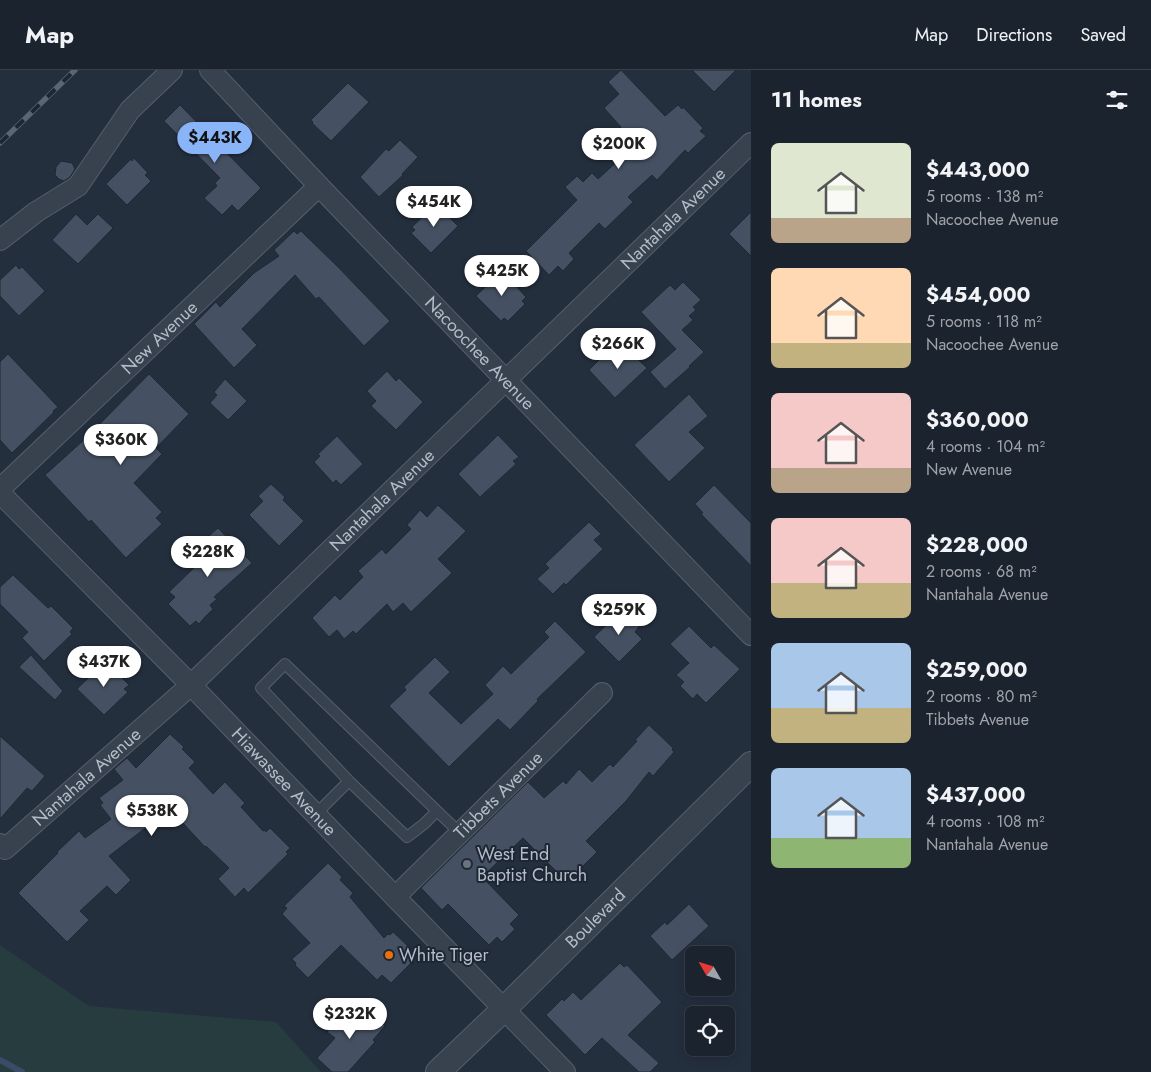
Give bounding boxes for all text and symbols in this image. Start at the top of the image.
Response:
text: Map [25,17,74,52]
text: Map [915,22,948,48]
text: Directions [976,22,1052,48]
text: Saved [1080,22,1126,48]
text: 11 homes [771,85,862,115]
icon: filters [1103,86,1131,114]
pin: $443K [180,122,250,164]
text: $443K [188,126,242,149]
pin: $200K [584,128,654,170]
text: $200K [593,132,645,155]
text: $443,000 [926,155,1030,185]
street label: Nantahala Avenue [615,161,732,276]
icon: home [811,163,871,223]
text: 5 rooms · 138 m² [926,185,1043,208]
pin: $454K [399,186,469,228]
text: $454K [407,190,461,213]
text: Nacoochee Avenue [926,208,1058,231]
pin: $425K [467,254,537,297]
text: $425K [475,259,529,282]
text: $454,000 [926,280,1030,310]
icon: home [811,288,871,348]
street label: Nacoochee Avenue [419,290,541,416]
street label: New Avenue [115,295,204,380]
text: 5 rooms · 118 m² [926,310,1042,333]
pin: $266K [583,328,653,370]
text: $266K [591,332,645,355]
text: Nacoochee Avenue [926,333,1058,356]
text: $360,000 [926,405,1029,435]
icon: home [811,413,871,473]
pin: $360K [86,424,156,466]
text: $360K [95,428,147,451]
text: 4 rooms · 104 m² [926,435,1045,458]
street label: Nantahala Avenue [324,443,441,557]
text: New Avenue [926,458,1012,481]
text: $228,000 [926,530,1028,560]
pin: $228K [173,536,243,578]
icon: home [811,538,871,598]
text: $228K [182,540,234,563]
text: 2 rooms · 68 m² [926,560,1037,583]
text: Nantahala Avenue [926,583,1048,606]
pin: $259K [584,594,654,636]
text: $259K [593,598,645,621]
pin: $437K [69,646,139,688]
text: $437K [78,650,130,673]
text: $259,000 [926,655,1027,685]
icon: home [811,663,871,723]
text: 2 rooms · 80 m² [926,685,1037,708]
text: Tibbets Avenue [926,708,1029,731]
street label: Nantahala Avenue [27,722,147,832]
street label: Hiawassee Avenue [226,722,343,842]
street label: Tibbets Avenue [448,745,549,845]
text: $437,000 [926,780,1026,810]
icon: home [811,788,871,848]
pin: $538K [117,794,187,837]
text: $538K [126,799,178,822]
text: 4 rooms · 108 m² [926,810,1045,833]
text: Nantahala Avenue [926,833,1048,856]
place label: West End Baptist Church [477,841,587,888]
marker: West End Baptist Church [461,858,473,870]
street label: Boulevard [559,883,631,954]
place label: White Tiger [399,942,490,968]
north arrow [685,946,735,996]
map controls [685,946,735,1056]
marker: White Tiger [383,949,395,961]
pin: $232K [315,998,385,1040]
text: $232K [324,1002,376,1025]
button: locate [685,1006,735,1056]

